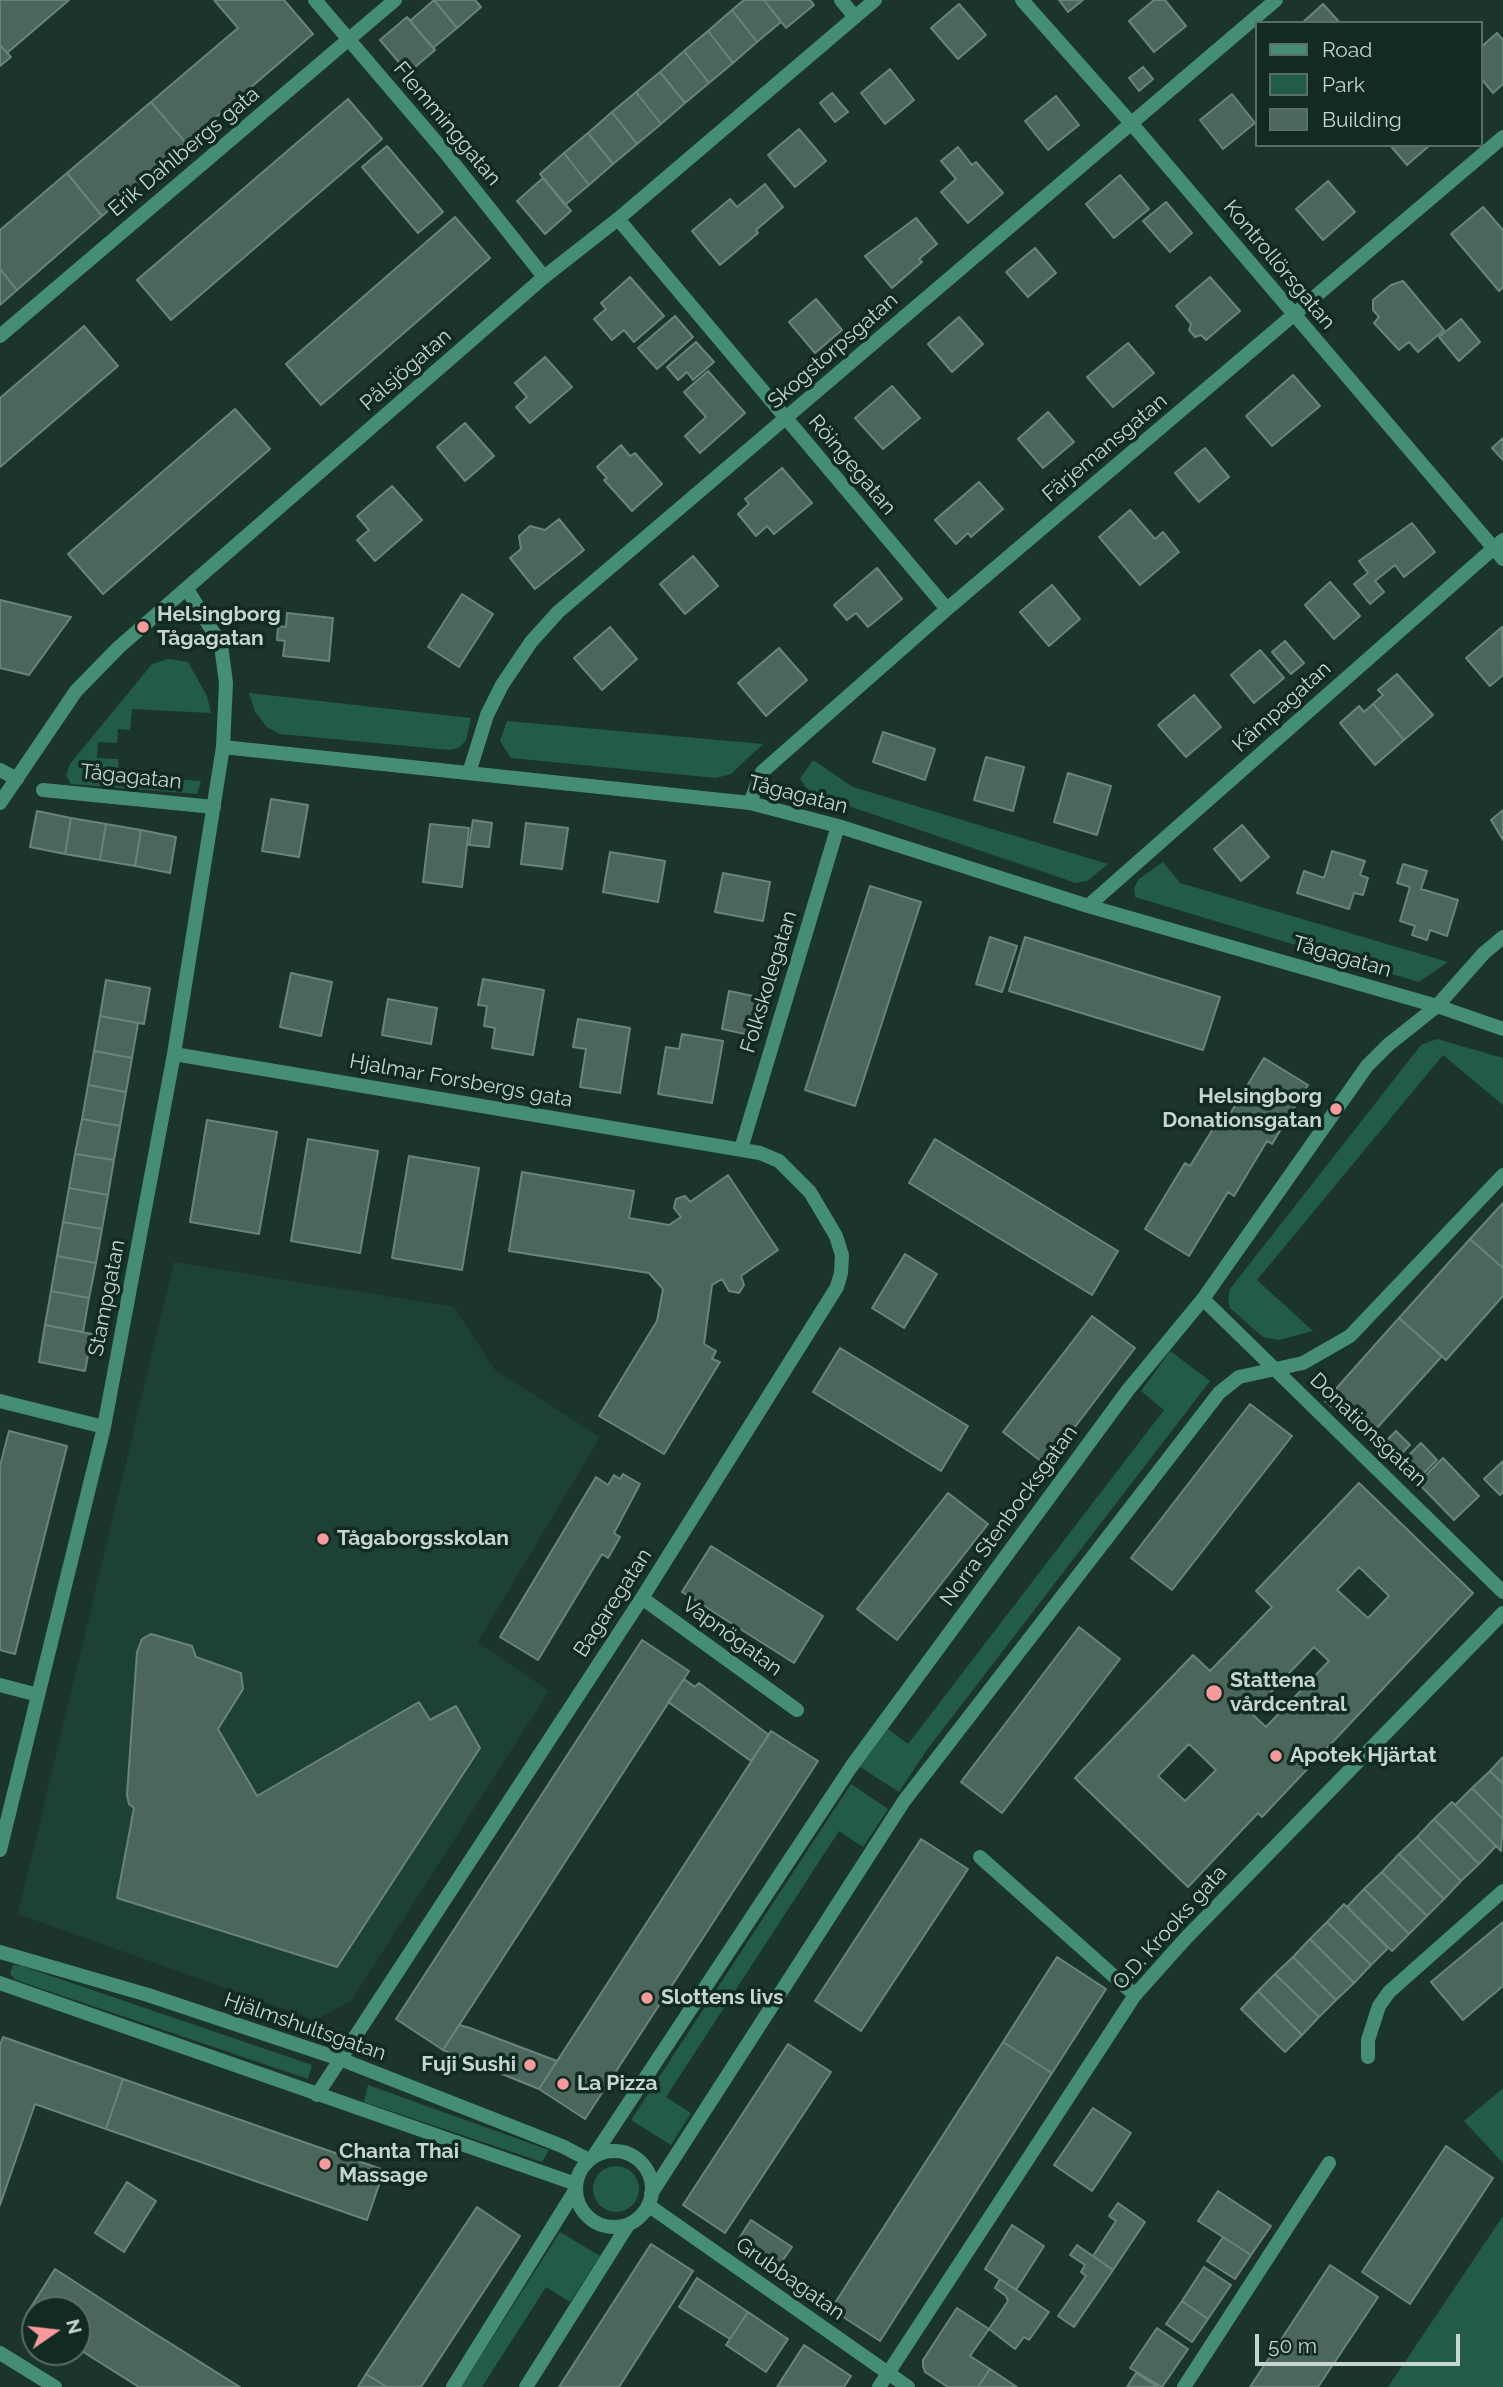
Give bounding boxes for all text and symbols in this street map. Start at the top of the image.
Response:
legend [1254,21,1482,147]
text: Road [1322,37,1372,62]
street label: Flemminggatan [388,57,506,191]
text: Park [1322,72,1365,97]
street label: Erik Dahlbergs gata [103,82,265,222]
text: Building [1322,107,1402,132]
street label: Kontrollörsgatan [1218,195,1340,335]
street label: Skogstorpsgatan [763,288,903,414]
street label: Pålsjögatan [355,324,457,416]
street label: Färjemansgatan [1038,389,1172,507]
street label: Röingegatan [803,410,901,520]
place label: Helsingborg Tågagatan [157,602,281,652]
marker: Helsingborg Tågagatan [135,619,151,635]
street label: Kämpagatan [1228,656,1336,758]
street label: Tågagatan [79,759,183,795]
street label: Tågagatan [746,770,850,820]
street label: Folkskolegatan [735,908,803,1056]
street label: Tågagatan [1290,931,1394,983]
street label: Hjalmar Forsbergs gata [347,1049,575,1113]
place label: Helsingborg Donationsgatan [1162,1084,1322,1134]
marker: Helsingborg Donationsgatan [1328,1101,1344,1117]
street label: Stampgatan [83,1238,131,1358]
street label: Donationsgatan [1304,1368,1432,1492]
street label: Norra Stenbocksgatan [935,1421,1083,1611]
place label: Tågaborgsskolan [337,1526,509,1552]
marker: Tågaborgsskolan [315,1531,331,1547]
street label: Bagaregatan [569,1544,657,1662]
street label: Vapnögatan [677,1592,787,1682]
place label: Stattena vårdcentral [1230,1668,1347,1718]
marker: Stattena vårdcentral [1204,1683,1224,1703]
place label: Apotek Hjärtat [1290,1743,1437,1769]
marker: Apotek Hjärtat [1268,1748,1284,1764]
street label: O.D. Krooks gata [1108,1861,1232,1995]
place label: Slottens livs [661,1985,783,2011]
street label: Hjälmshultsgatan [221,1987,389,2067]
marker: Slottens livs [639,1990,655,2006]
place label: Fuji Sushi [421,2052,516,2078]
marker: Fuji Sushi [522,2057,538,2073]
place label: La Pizza [577,2071,658,2097]
marker: La Pizza [555,2076,571,2092]
place label: Chanta Thai Massage [339,2139,459,2189]
marker: Chanta Thai Massage [317,2156,333,2172]
street label: Grubbagatan [731,2232,849,2326]
north arrow [21,2296,91,2366]
text: N [62,2317,87,2336]
scale bar [1258,2320,1463,2364]
text: 50 m [1268,2333,1317,2358]

